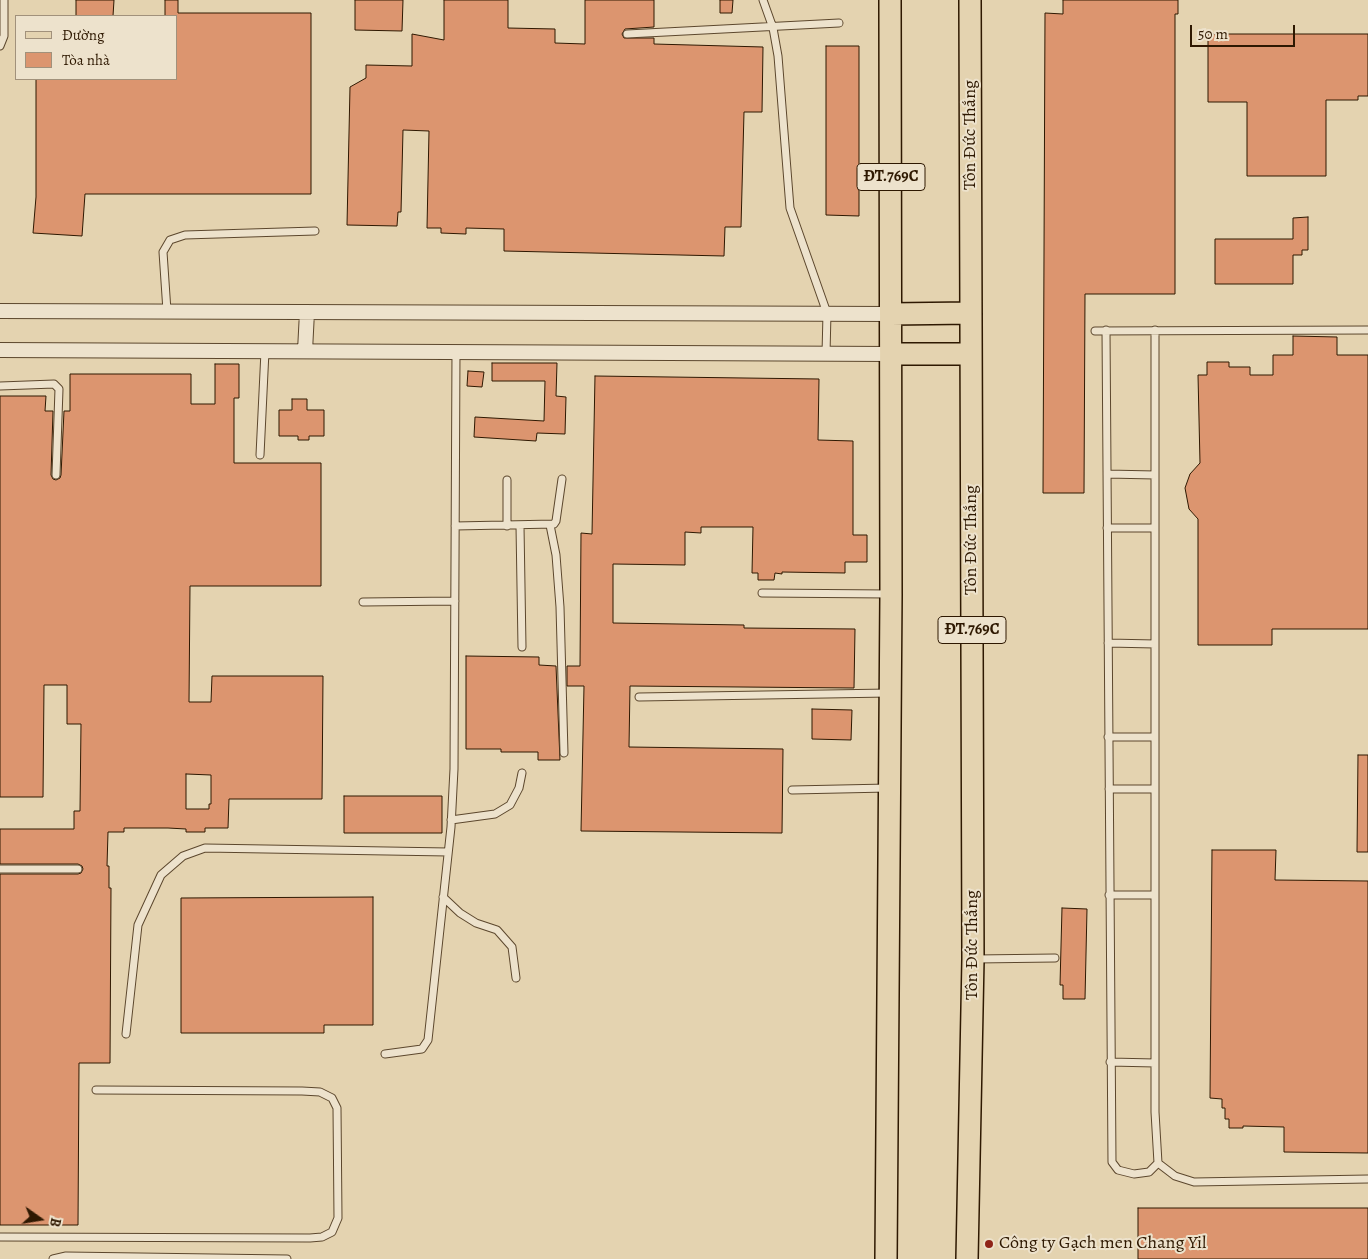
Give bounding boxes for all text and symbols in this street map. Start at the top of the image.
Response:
legend [15,15,178,80]
scale bar [1193,15,1298,47]
text: 50 m [1198,24,1228,44]
text: Đường [62,25,104,45]
text: Tòa nhà [62,50,110,70]
street label: Tôn Đức Thắng [960,80,982,190]
road number: ĐT.769C [857,163,925,190]
street label: Tôn Đức Thắng [961,485,983,595]
road number: ĐT.769C [938,616,1006,644]
street label: Tôn Đức Thắng [962,890,984,1000]
north arrow [15,1194,65,1244]
text: B [45,1216,65,1229]
place label: Công ty Gạch men Chang Yil [999,1233,1206,1255]
marker: Công ty Gạch men Chang Yil [983,1238,995,1250]

